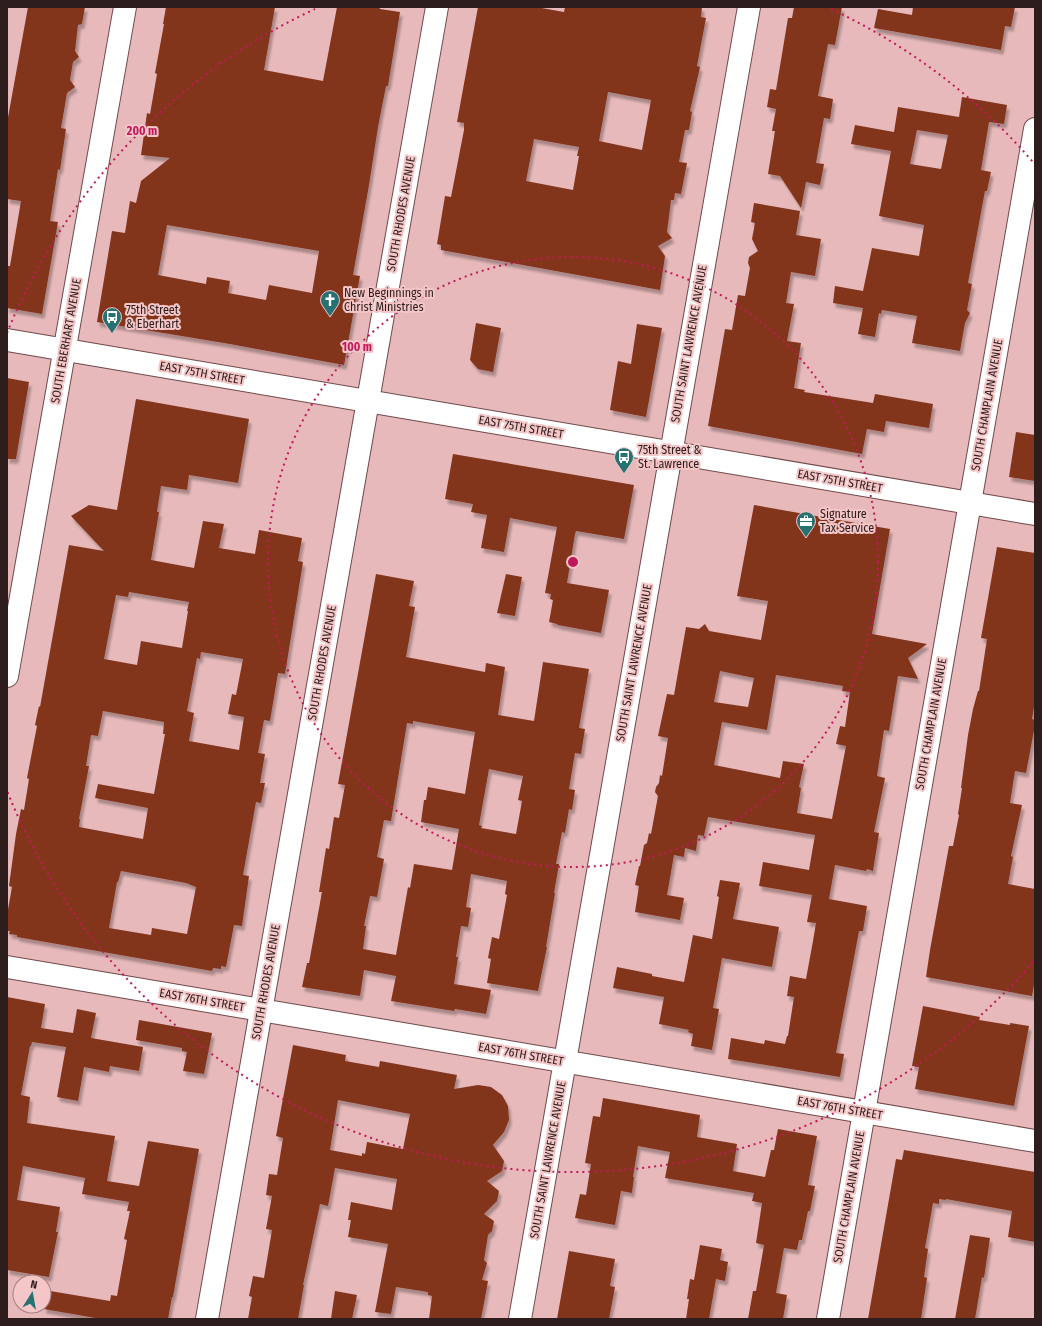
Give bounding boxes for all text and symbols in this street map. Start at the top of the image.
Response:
text: 200 m [126,124,157,138]
street label: SOUTH RHODES AVENUE [384,155,418,273]
street label: SOUTH SAINT LAWRENCE AVENUE [668,264,710,424]
street label: SOUTH EBERHART AVENUE [48,277,84,405]
place label: New Beginnings in Christ Ministries [344,286,434,314]
church icon: New Beginnings in Christ Ministries [319,289,341,317]
place label: 75th Street & Eberhart [126,303,179,331]
bus stop icon: 75th Street & Eberhart [101,306,123,334]
street label: SOUTH CHAMPLAIN AVENUE [969,338,1006,472]
text: 100 m [342,340,372,354]
street label: EAST 75TH STREET [158,359,246,387]
street label: EAST 75TH STREET [477,413,565,441]
place label: 75th Street & St. Lawrence [638,443,702,471]
bus stop icon: 75th Street & St. Lawrence [613,446,635,474]
street label: EAST 75TH STREET [796,467,884,495]
place label: Signature Tax Service [820,507,874,535]
office icon: Signature Tax Service [795,510,817,538]
centre of rings [566,555,580,569]
street label: SOUTH SAINT LAWRENCE AVENUE [613,583,655,743]
street label: SOUTH RHODES AVENUE [305,604,339,722]
street label: SOUTH CHAMPLAIN AVENUE [913,657,950,791]
street label: SOUTH RHODES AVENUE [249,923,283,1041]
street label: EAST 76TH STREET [158,986,246,1014]
street label: EAST 76TH STREET [477,1040,565,1068]
street label: SOUTH SAINT LAWRENCE AVENUE [527,1080,569,1240]
street label: EAST 76TH STREET [796,1094,884,1122]
street label: SOUTH CHAMPLAIN AVENUE [831,1130,868,1264]
north arrow [12,1274,52,1314]
text: N [29,1278,38,1292]

